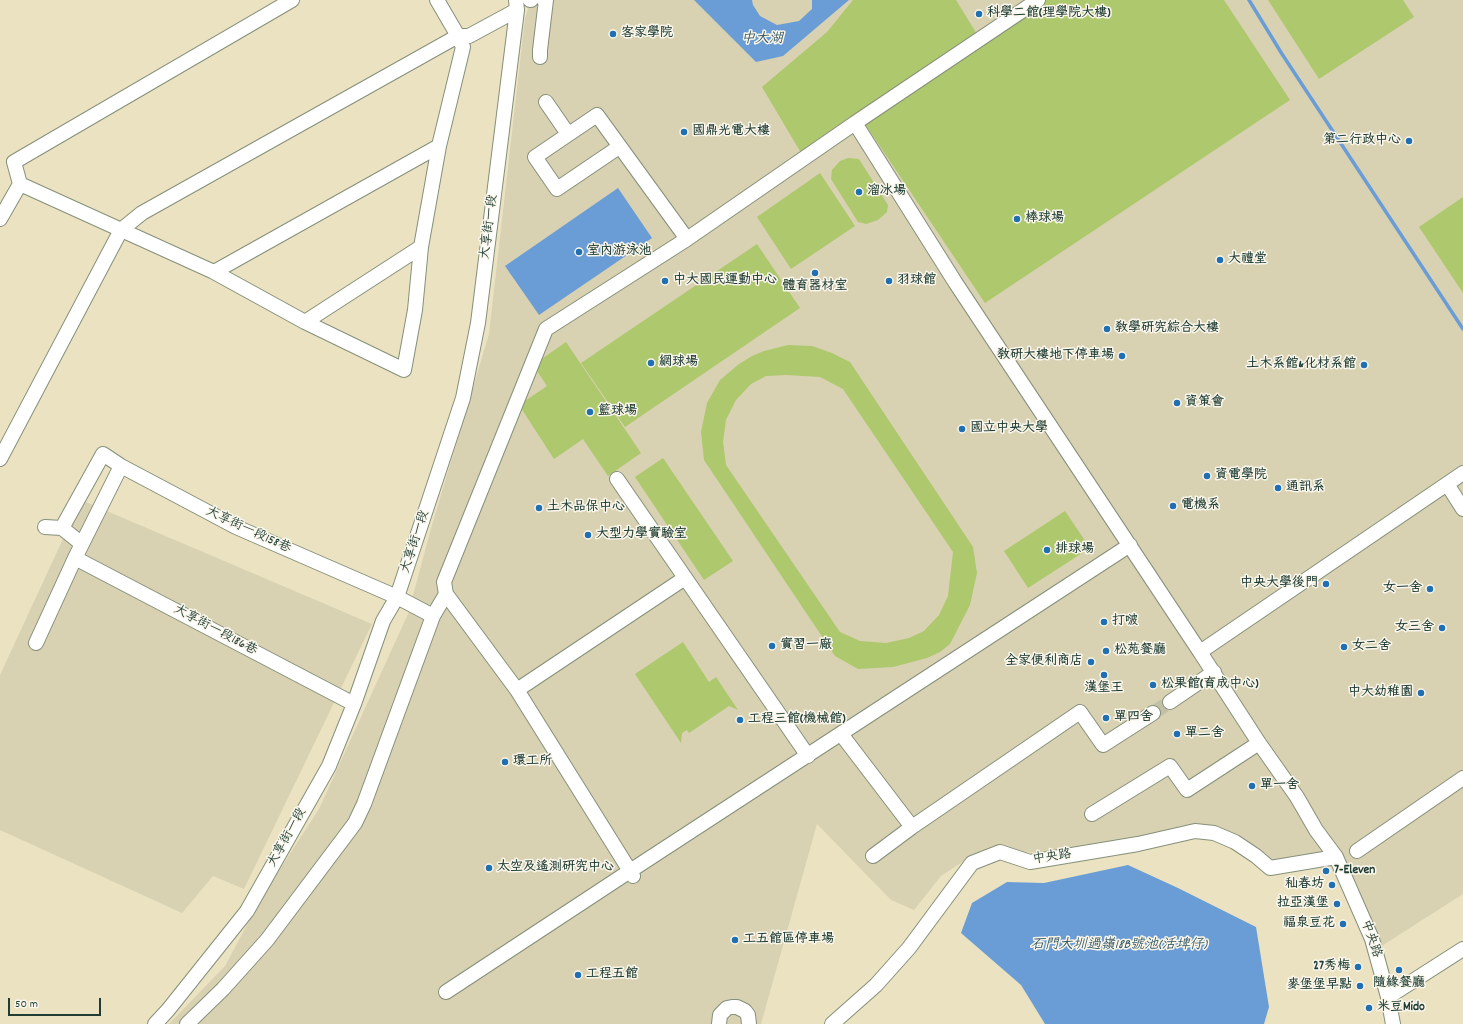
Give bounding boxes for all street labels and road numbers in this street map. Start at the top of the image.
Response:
street label: 大享街一段 [478,194,502,260]
street label: 大享街一段158巷 [203,504,293,558]
street label: 大享街一段 [399,509,433,575]
street label: 大享街一段186巷 [171,602,259,660]
street label: 大享街一段 [265,806,311,870]
street label: 中央路 [1032,848,1072,868]
street label: 中央路 [1356,918,1384,960]

